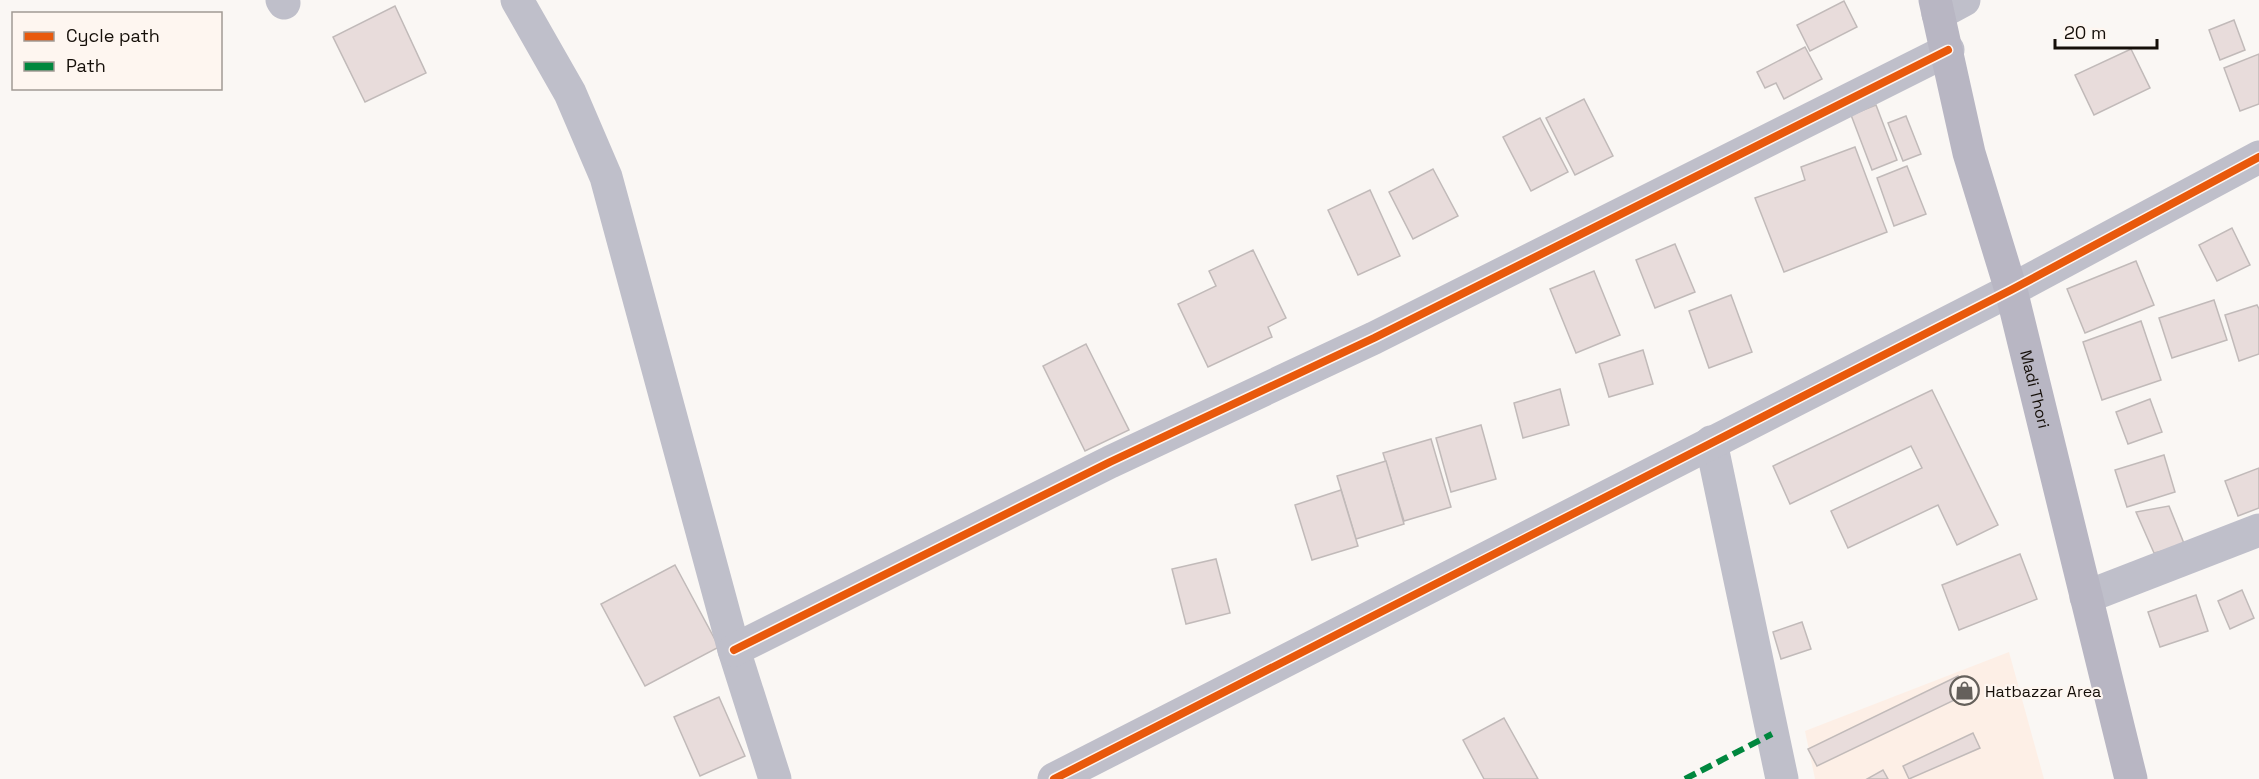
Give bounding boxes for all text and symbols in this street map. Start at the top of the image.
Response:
legend [12,12,222,90]
scale bar [2055,12,2157,50]
text: 20 m [2064,21,2107,44]
text: Cycle path [66,24,160,47]
text: Path [66,54,106,77]
street label: Madi Thori [2015,348,2055,430]
shop icon: Hatbazzar Area [1948,675,1980,707]
place label: Hatbazzar Area [1985,681,2101,702]

